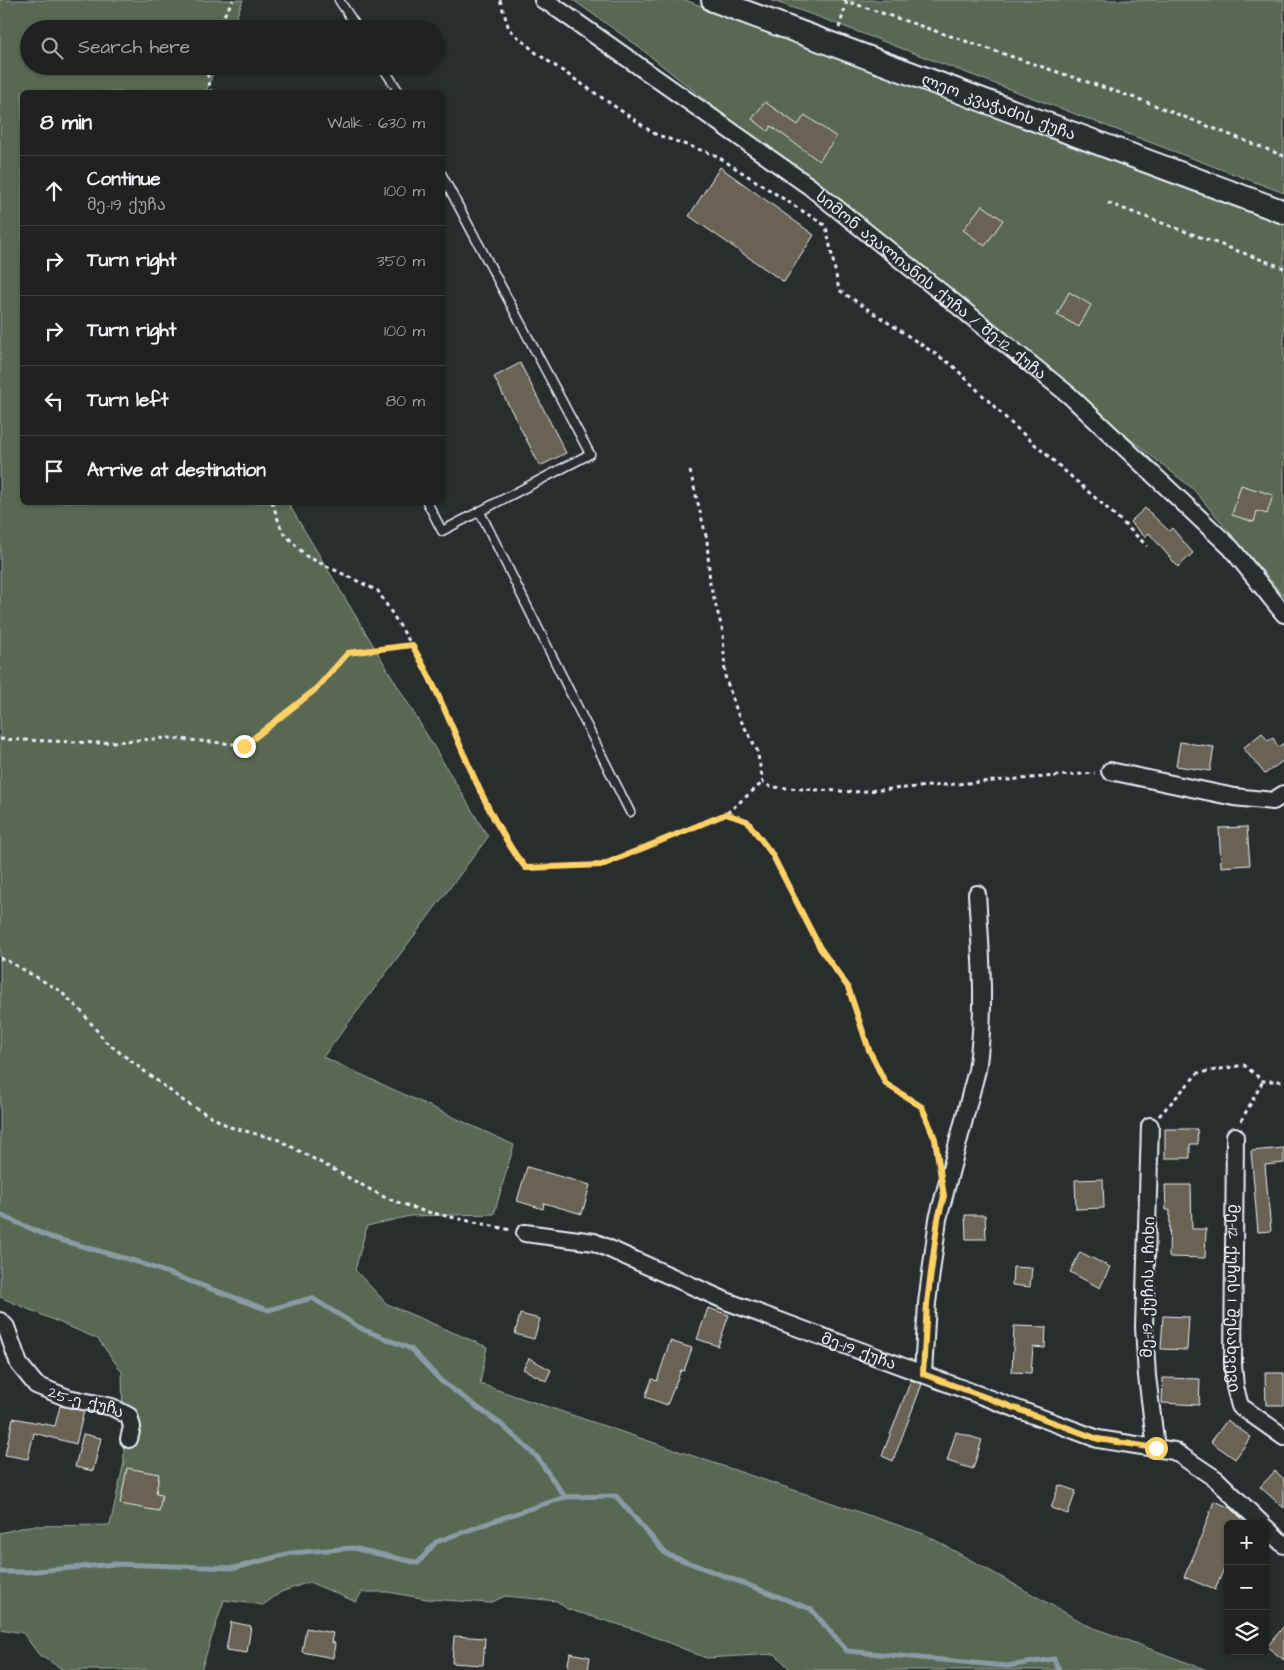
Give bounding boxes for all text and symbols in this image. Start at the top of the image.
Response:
search box [20,20,445,75]
icon: search [38,34,66,62]
text: Search here [78,34,190,61]
street label: ლეო კვაჭაძის ქუჩა [918,68,1079,146]
text: 8 min [40,108,92,137]
text: Walk · 630 m [327,112,425,134]
text: Continue [87,166,161,193]
icon: ahead [40,177,68,205]
text: 100 m [384,180,425,202]
street label: სიმონ ავალიანის ქუჩა / მე-12 ქუჩა [811,186,1051,385]
text: მე-19 ქუჩა [87,194,166,216]
icon: right [40,247,68,275]
text: Turn right [87,247,176,274]
text: 350 m [377,250,425,272]
icon: right [40,317,68,345]
text: Turn right [87,317,176,344]
text: 100 m [384,320,425,342]
icon: left [40,387,68,415]
text: Turn left [87,387,168,414]
text: 80 m [386,390,425,412]
icon: arrive [40,457,68,485]
text: Arrive at destination [87,457,266,484]
route end [233,735,256,758]
street label: მე-12 ქუჩის I შესახვევი [1221,1204,1246,1395]
street label: მე-19 ქუჩის I ჩიხი [1136,1216,1160,1358]
street label: მე-19 ქუჩა [818,1327,899,1375]
street label: 25-ე ქუჩა [44,1381,128,1424]
route start [1145,1437,1168,1460]
map controls [1224,1520,1269,1655]
button: + [1224,1520,1269,1565]
button: − [1224,1565,1269,1610]
button: layers [1224,1610,1269,1655]

